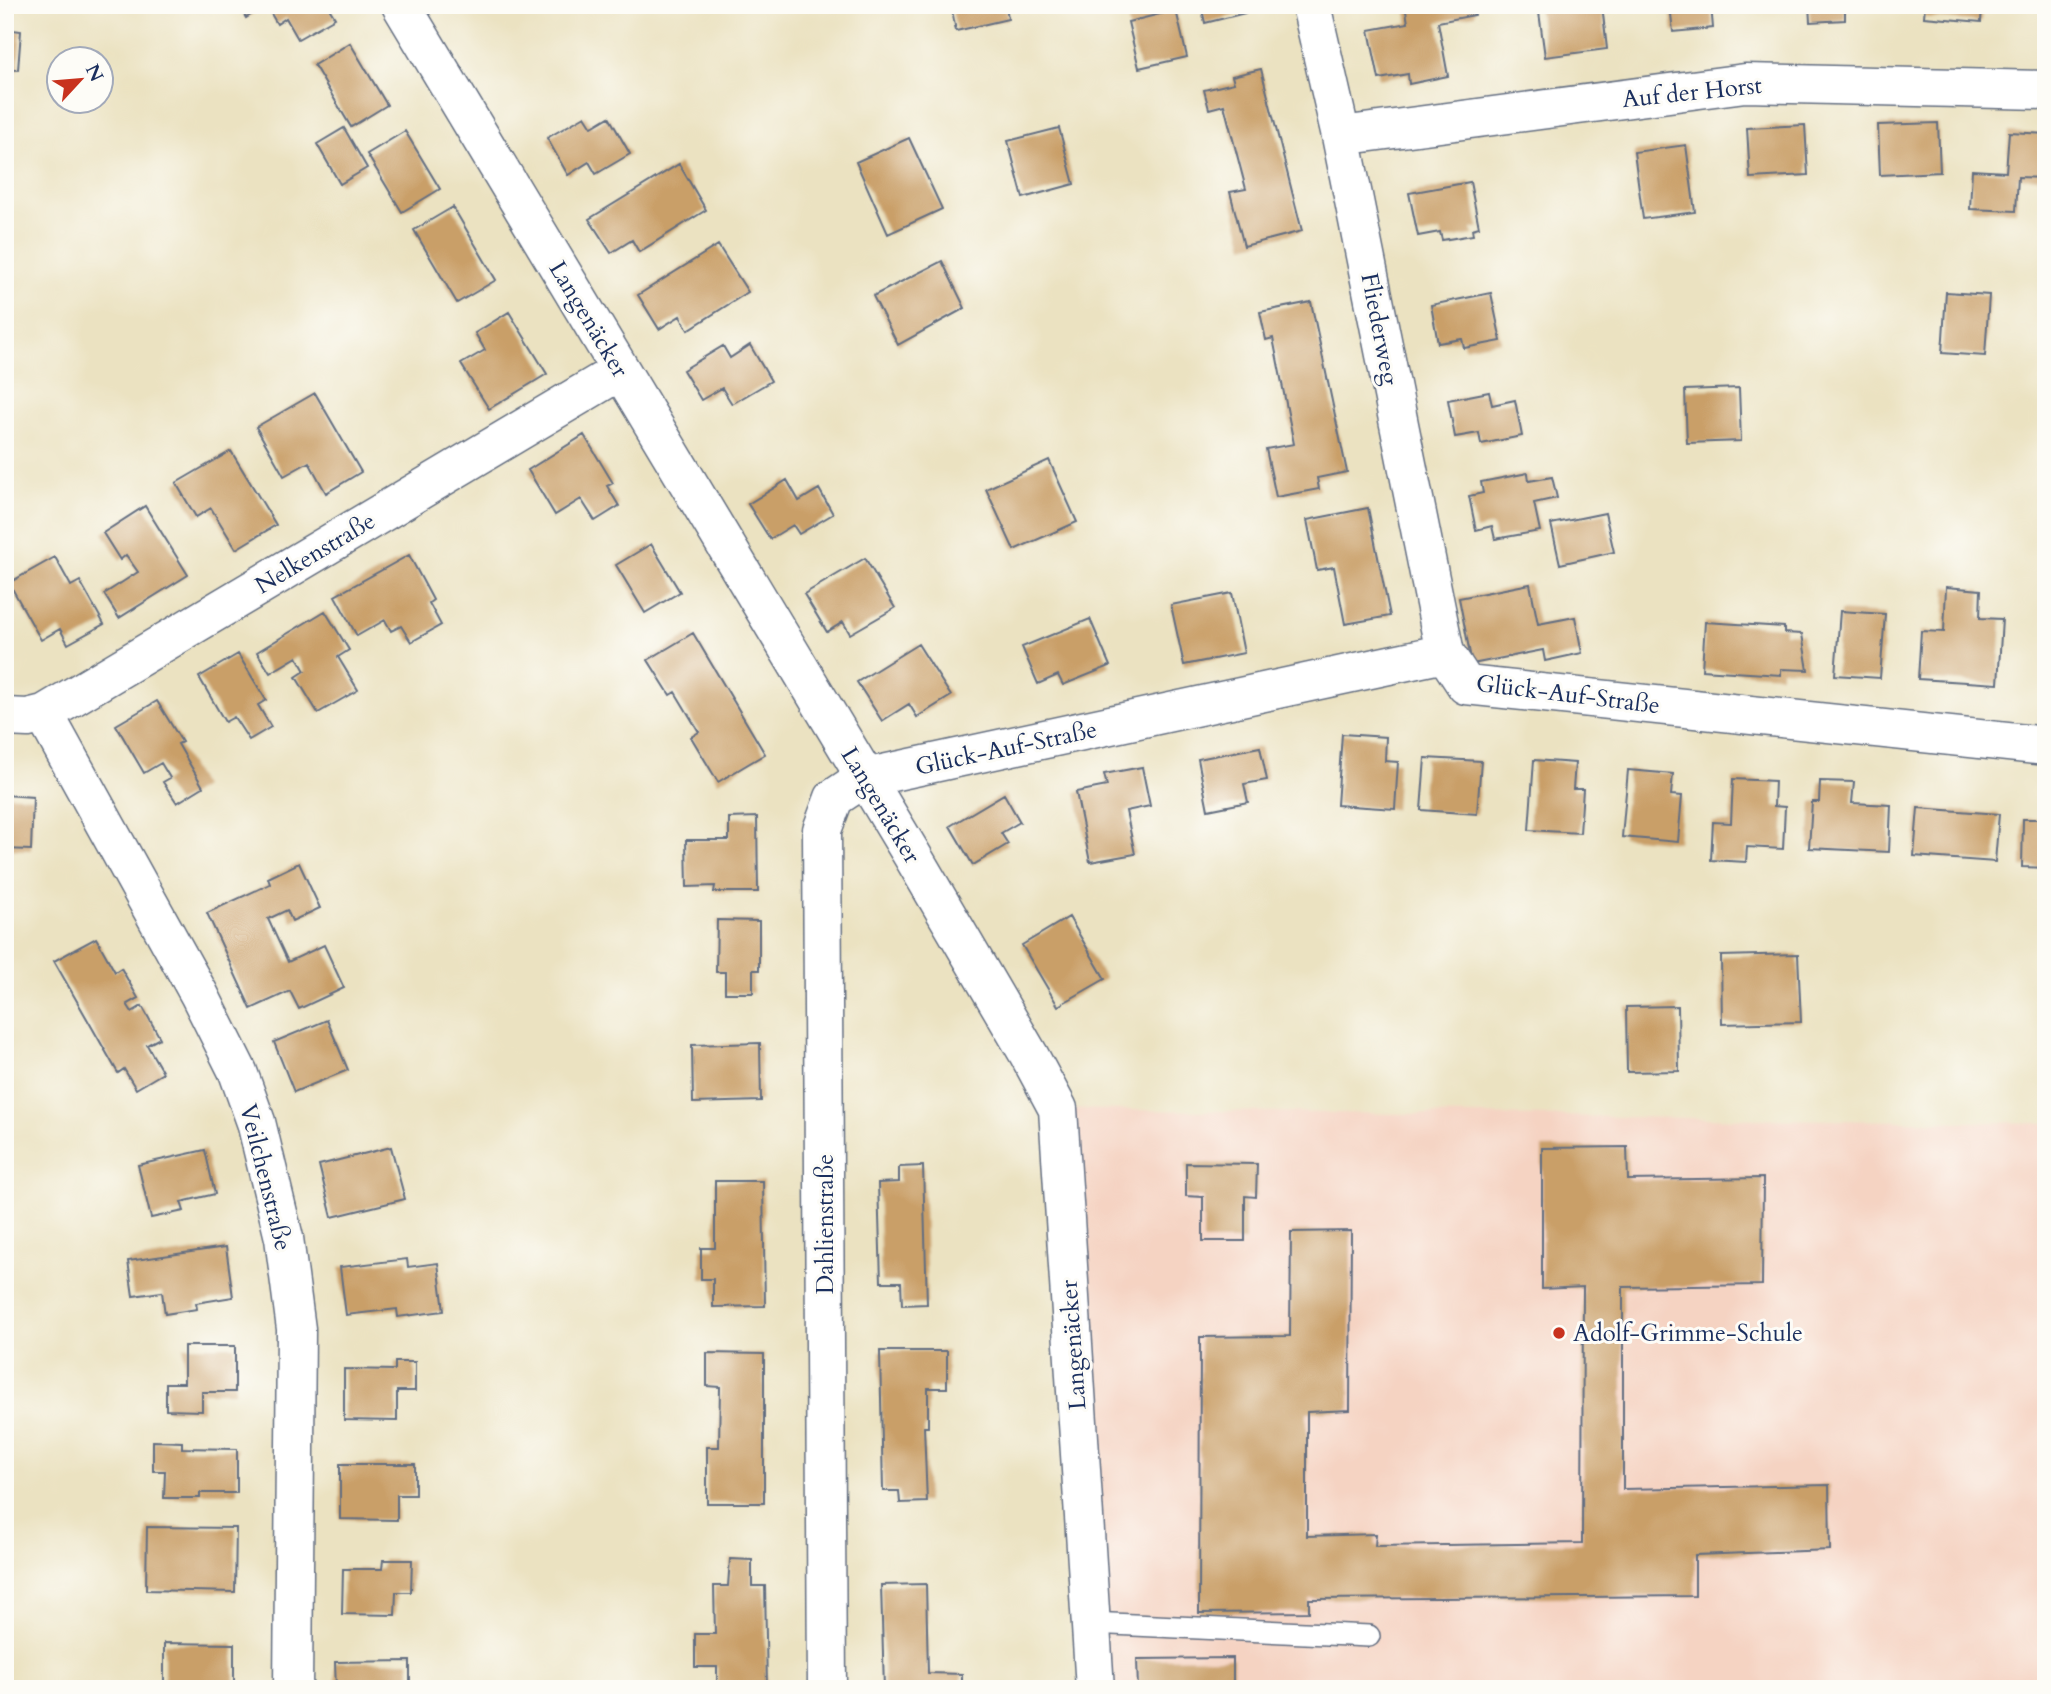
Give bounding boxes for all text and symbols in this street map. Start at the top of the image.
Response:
north arrow [46,46,116,116]
text: N [79,60,110,87]
street label: Auf der Horst [1621,69,1764,116]
street label: Langenäcker [541,255,636,384]
street label: Fliederweg [1352,270,1407,388]
street label: Nelkenstraße [249,505,382,602]
street label: Glück-Auf-Straße [1474,667,1662,722]
street label: Glück-Auf-Straße [912,713,1100,784]
street label: Langenäcker [833,741,928,870]
street label: Veilchenstraße [231,1100,300,1254]
street label: Dahlienstraße [809,1154,842,1294]
street label: Langenäcker [1052,1278,1095,1411]
place label: Adolf-Grimme-Schule [1573,1317,1803,1350]
marker: Adolf-Grimme-Schule [1551,1325,1567,1341]

